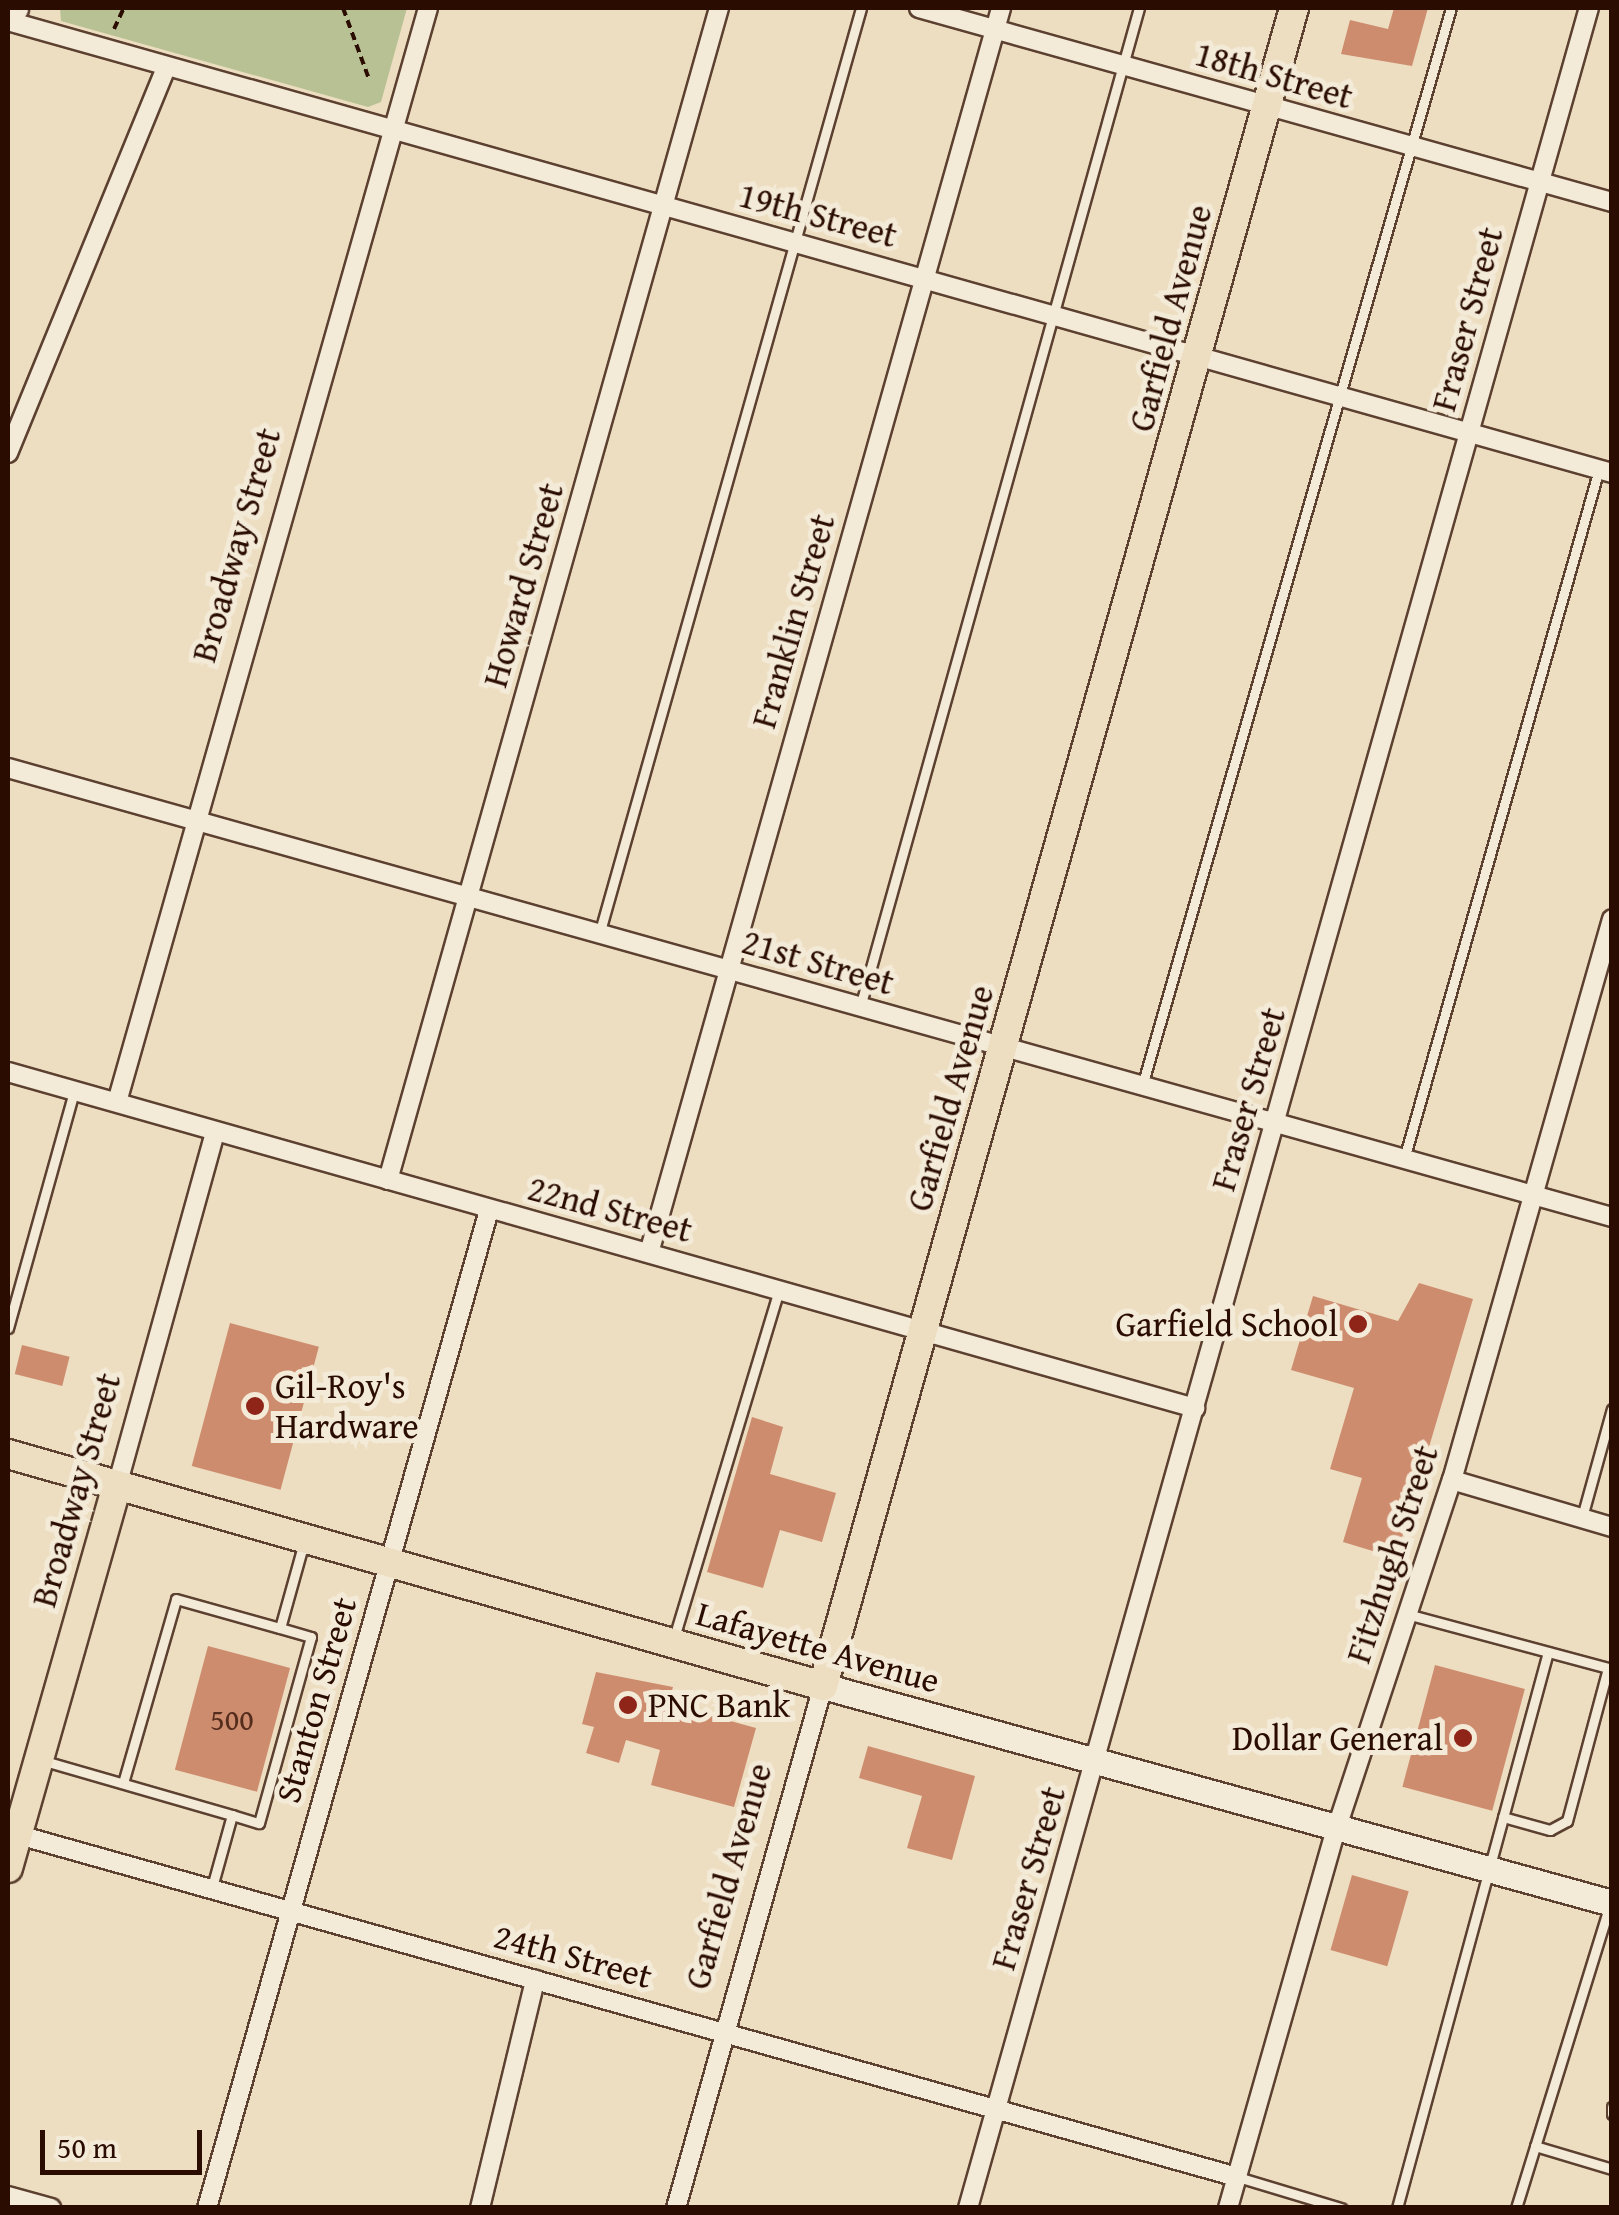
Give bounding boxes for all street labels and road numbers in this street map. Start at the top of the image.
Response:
street label: 18th Street [1190,32,1358,118]
street label: 19th Street [734,174,902,256]
street label: Garfield Avenue [1120,200,1220,436]
street label: Fraser Street [1422,222,1512,416]
street label: Broadway Street [183,423,289,667]
street label: Howard Street [474,478,572,692]
street label: Franklin Street [742,509,844,733]
street label: 21st Street [737,920,899,1004]
street label: Garfield Avenue [898,980,1002,1216]
street label: Fraser Street [1202,1003,1294,1195]
street label: 22nd Street [523,1167,697,1251]
street label: Broadway Street [23,1368,129,1612]
street label: Fitzhugh Street [1337,1440,1447,1668]
street label: Stanton Street [267,1592,365,1808]
street label: Lafayette Avenue [692,1592,944,1702]
street label: Garfield Avenue [676,1758,780,1994]
street label: Fraser Street [982,1782,1074,1974]
street label: 24th Street [489,1915,657,1997]

